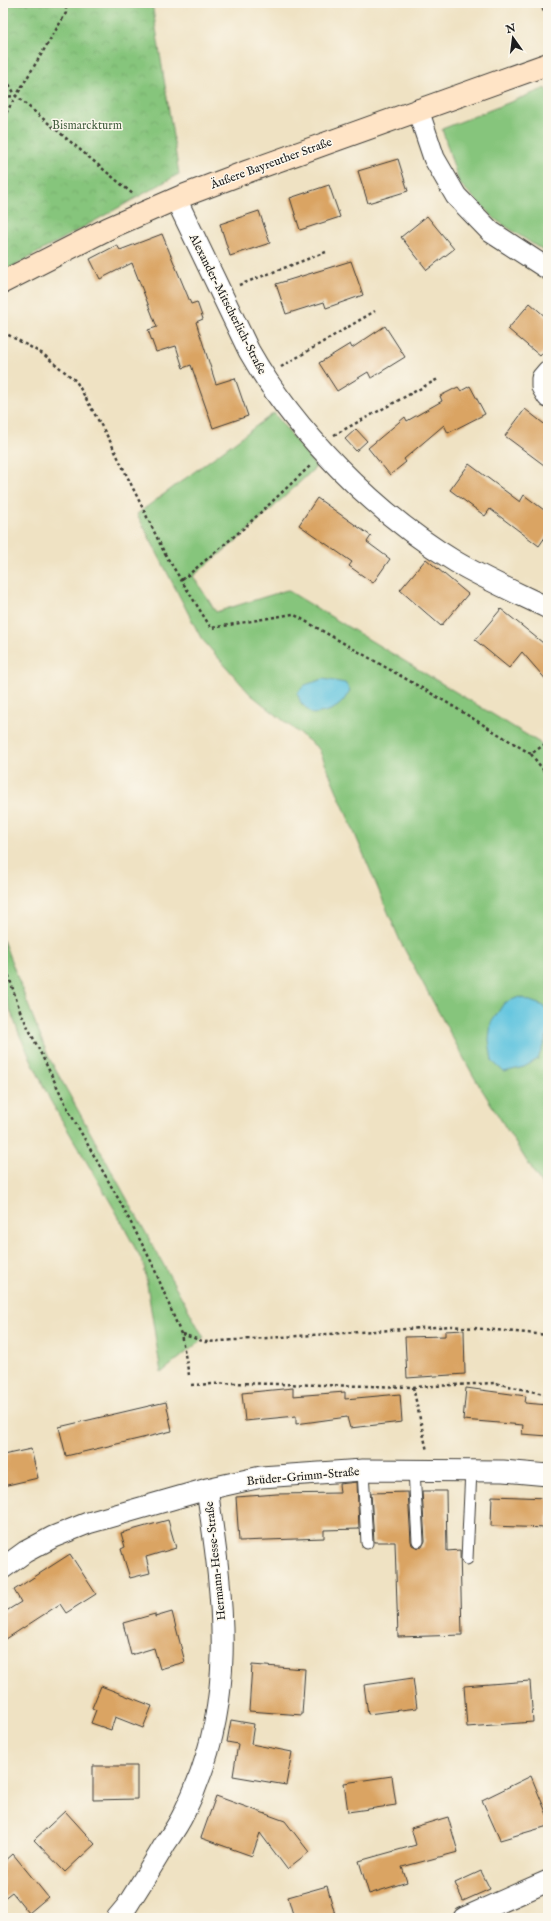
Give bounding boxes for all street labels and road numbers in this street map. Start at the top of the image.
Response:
street label: Äußere Bayreuther Straße [207,133,334,193]
street label: Alexander-Mitscherlich-Straße [185,231,270,377]
street label: Brüder-Grimm-Straße [246,1464,361,1489]
street label: Hermann-Hesse-Straße [202,1500,229,1621]

